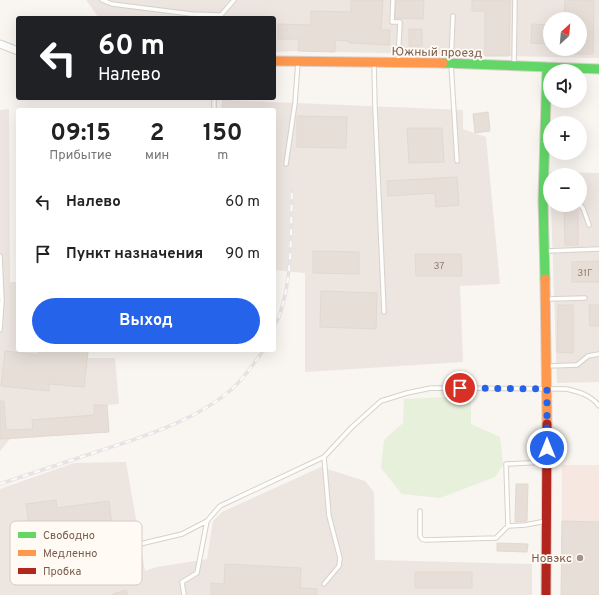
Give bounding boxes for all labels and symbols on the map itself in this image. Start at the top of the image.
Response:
north arrow [543,12,587,56]
street label: Южный проезд [391,44,483,62]
house number: 37 [433,260,445,273]
house number: 31Г [577,267,593,280]
pin [443,371,477,405]
position arrow [526,427,568,469]
legend [10,521,142,585]
text: Свободно [43,529,95,543]
text: Медленно [43,547,97,561]
place label: Новэкс [531,551,572,567]
marker: Новэкс [575,553,585,563]
text: Пробка [43,565,82,579]

